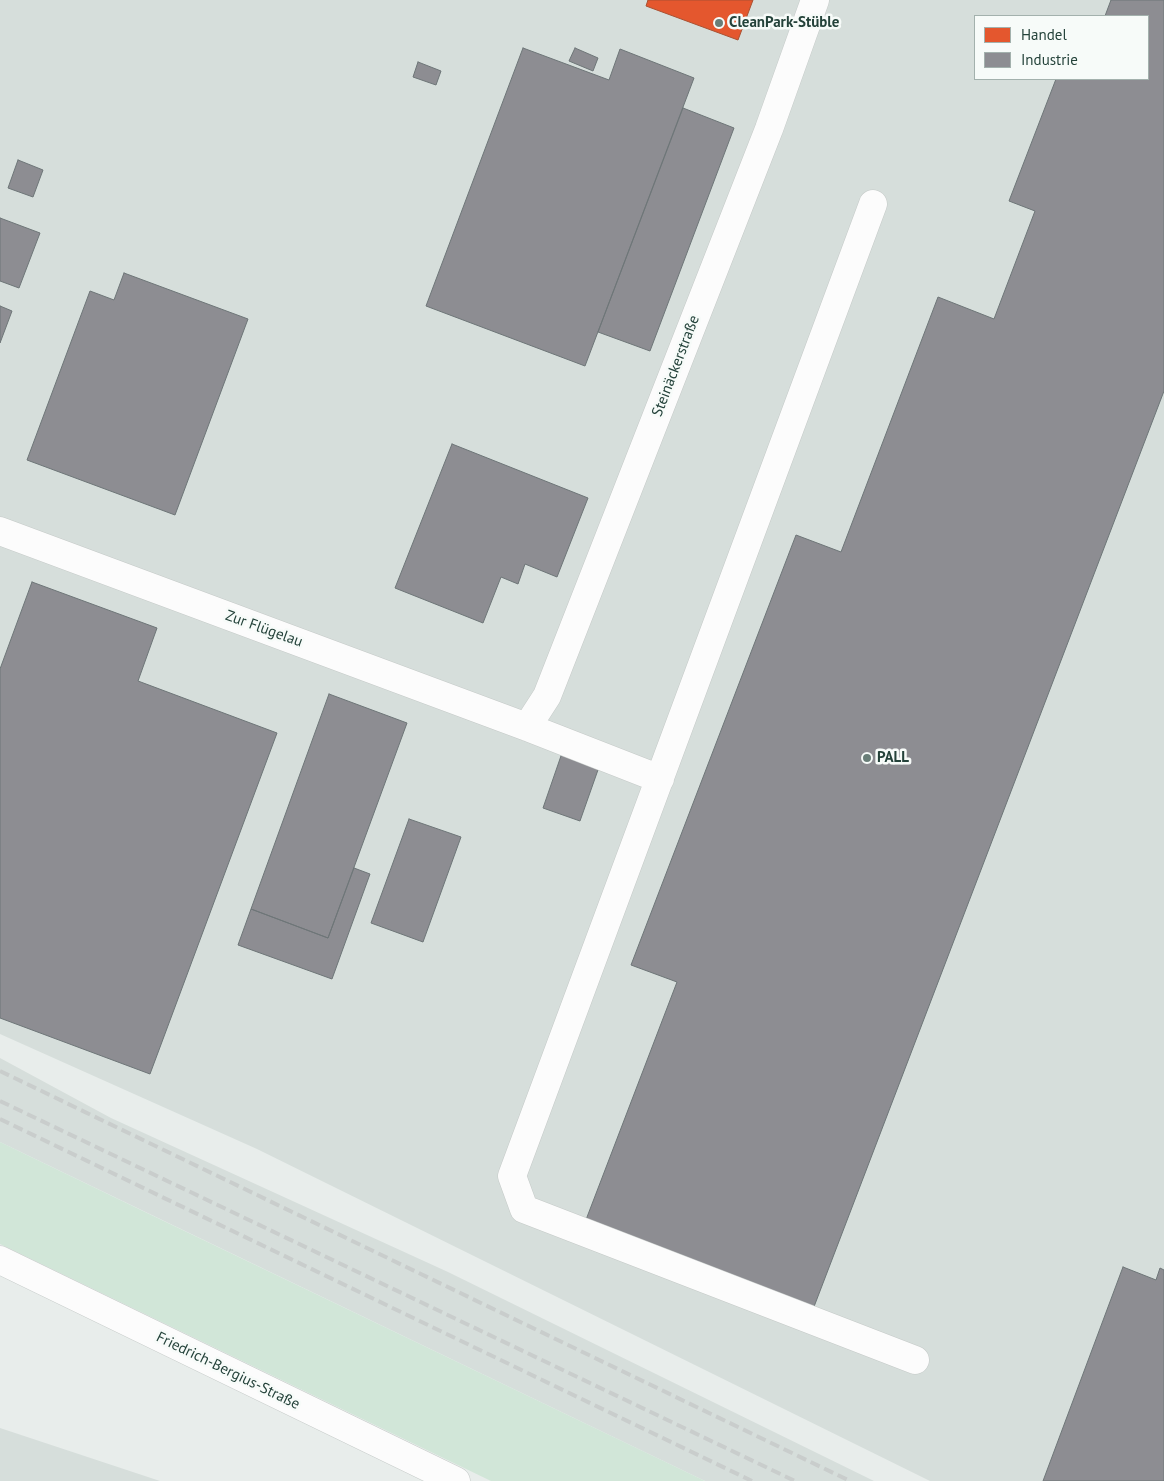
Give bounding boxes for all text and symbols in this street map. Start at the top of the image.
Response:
place label: CleanPark-Stüble [729,14,839,32]
legend [974,15,1149,80]
marker: CleanPark-Stüble [713,17,725,29]
text: Handel [1021,25,1067,44]
text: Industrie [1021,50,1078,69]
street label: Steinäckerstraße [648,313,704,419]
street label: Zur Flügelau [223,607,305,651]
place label: PALL [877,749,909,767]
marker: PALL [861,752,873,764]
street label: Friedrich-Bergius-Straße [153,1328,303,1414]

